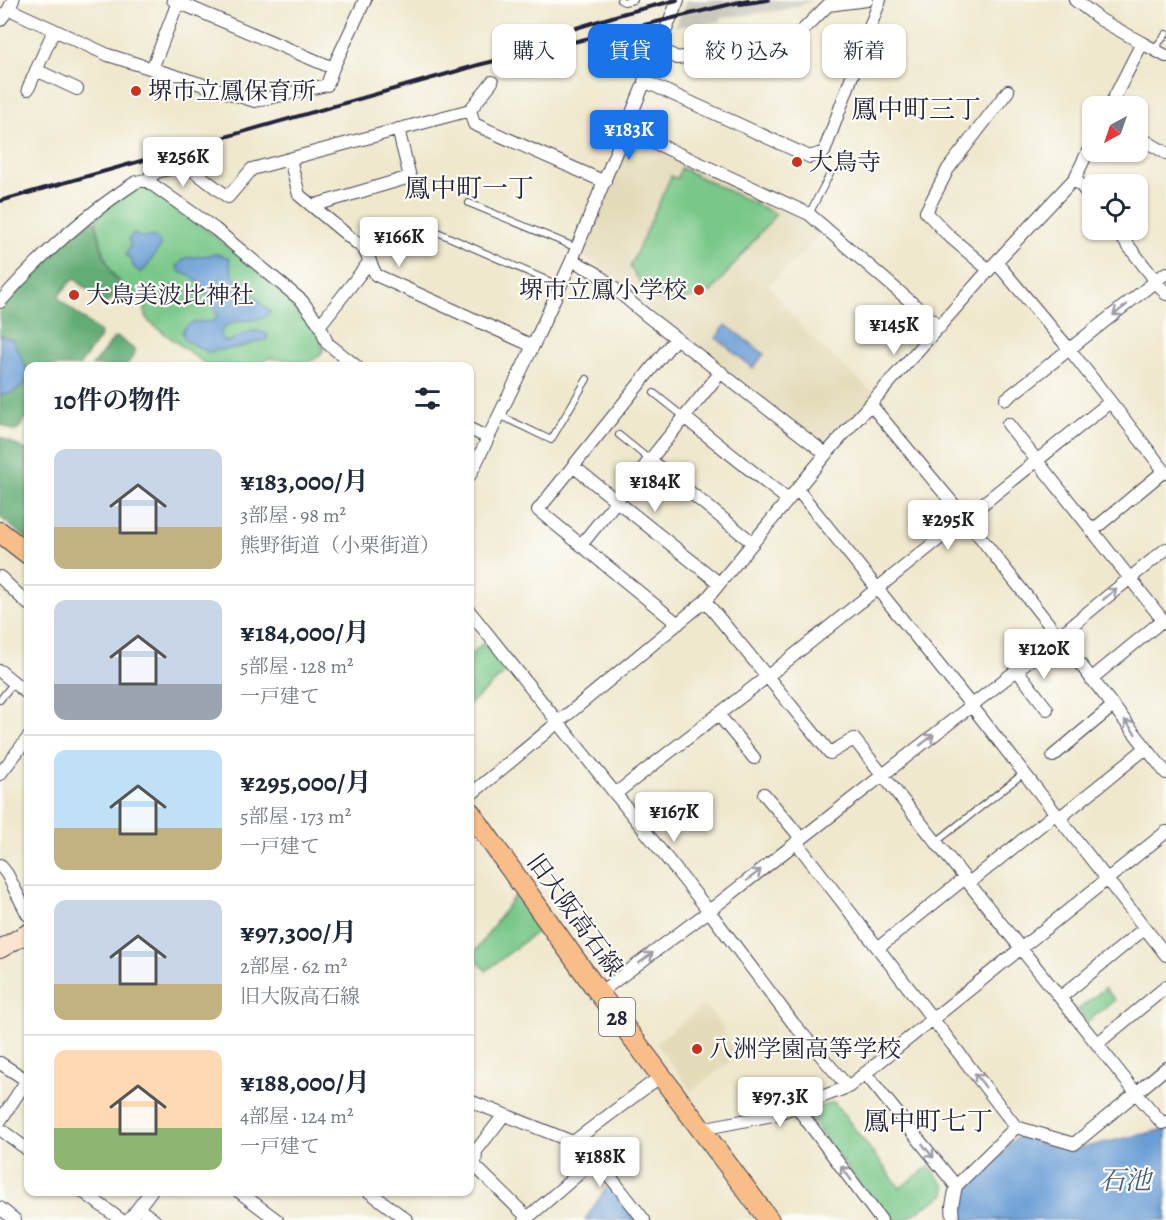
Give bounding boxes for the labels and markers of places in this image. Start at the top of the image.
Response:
place label: 堺市立鳳保育所 [148,75,316,107]
marker: 堺市立鳳保育所 [129,84,143,98]
pin: ¥183K [587,110,671,161]
pin: ¥256K [141,137,225,188]
place label: 大鳥寺 [809,146,881,178]
marker: 大鳥寺 [790,155,804,169]
pin: ¥166K [357,217,441,268]
place label: 堺市立鳳小学校 [519,274,687,306]
place label: 大鳥美波比神社 [86,279,254,311]
marker: 堺市立鳳小学校 [692,283,706,297]
marker: 大鳥美波比神社 [67,288,81,302]
pin: ¥145K [852,305,936,356]
pin: ¥184K [613,462,697,513]
pin: ¥295K [906,500,990,551]
pin: ¥120K [1002,629,1086,680]
pin: ¥167K [632,792,716,843]
place label: 八洲学園高等学校 [709,1033,901,1065]
marker: 八洲学園高等学校 [690,1042,704,1056]
pin: ¥97.3K [731,1077,829,1128]
pin: ¥188K [558,1137,642,1188]

